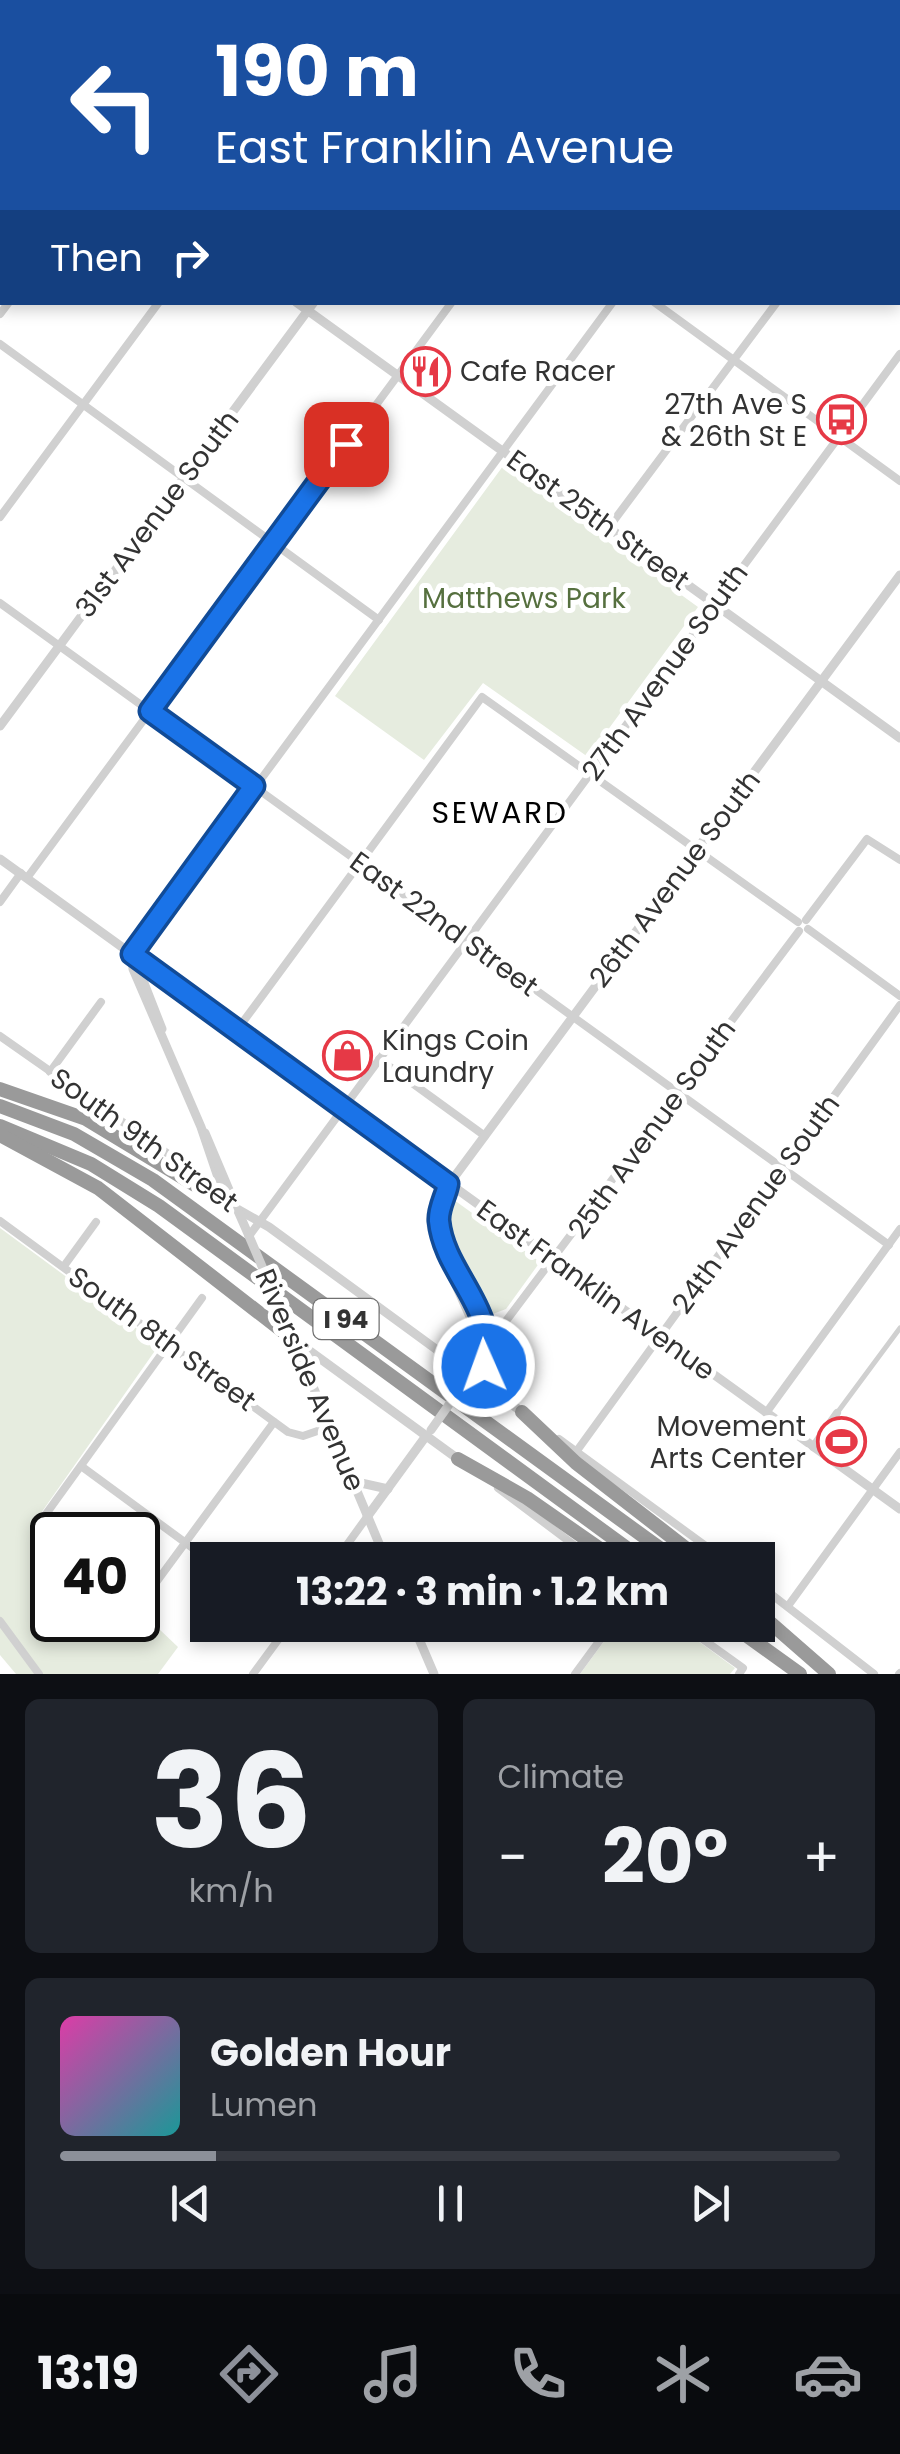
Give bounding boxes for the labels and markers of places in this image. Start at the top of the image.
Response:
restaurant icon: Cafe Racer [399,345,451,397]
place label: Cafe Racer [460,352,615,391]
place label: 27th Ave S & 26th St E [661,385,807,456]
bus stop icon: 27th Ave S & 26th St E [816,394,868,446]
pin [304,402,389,487]
place label: Kings Coin Laundry [382,1021,529,1092]
shop icon: Kings Coin Laundry [321,1030,373,1082]
place label: Movement Arts Center [650,1407,806,1478]
sports icon: Movement Arts Center [815,1416,867,1468]

